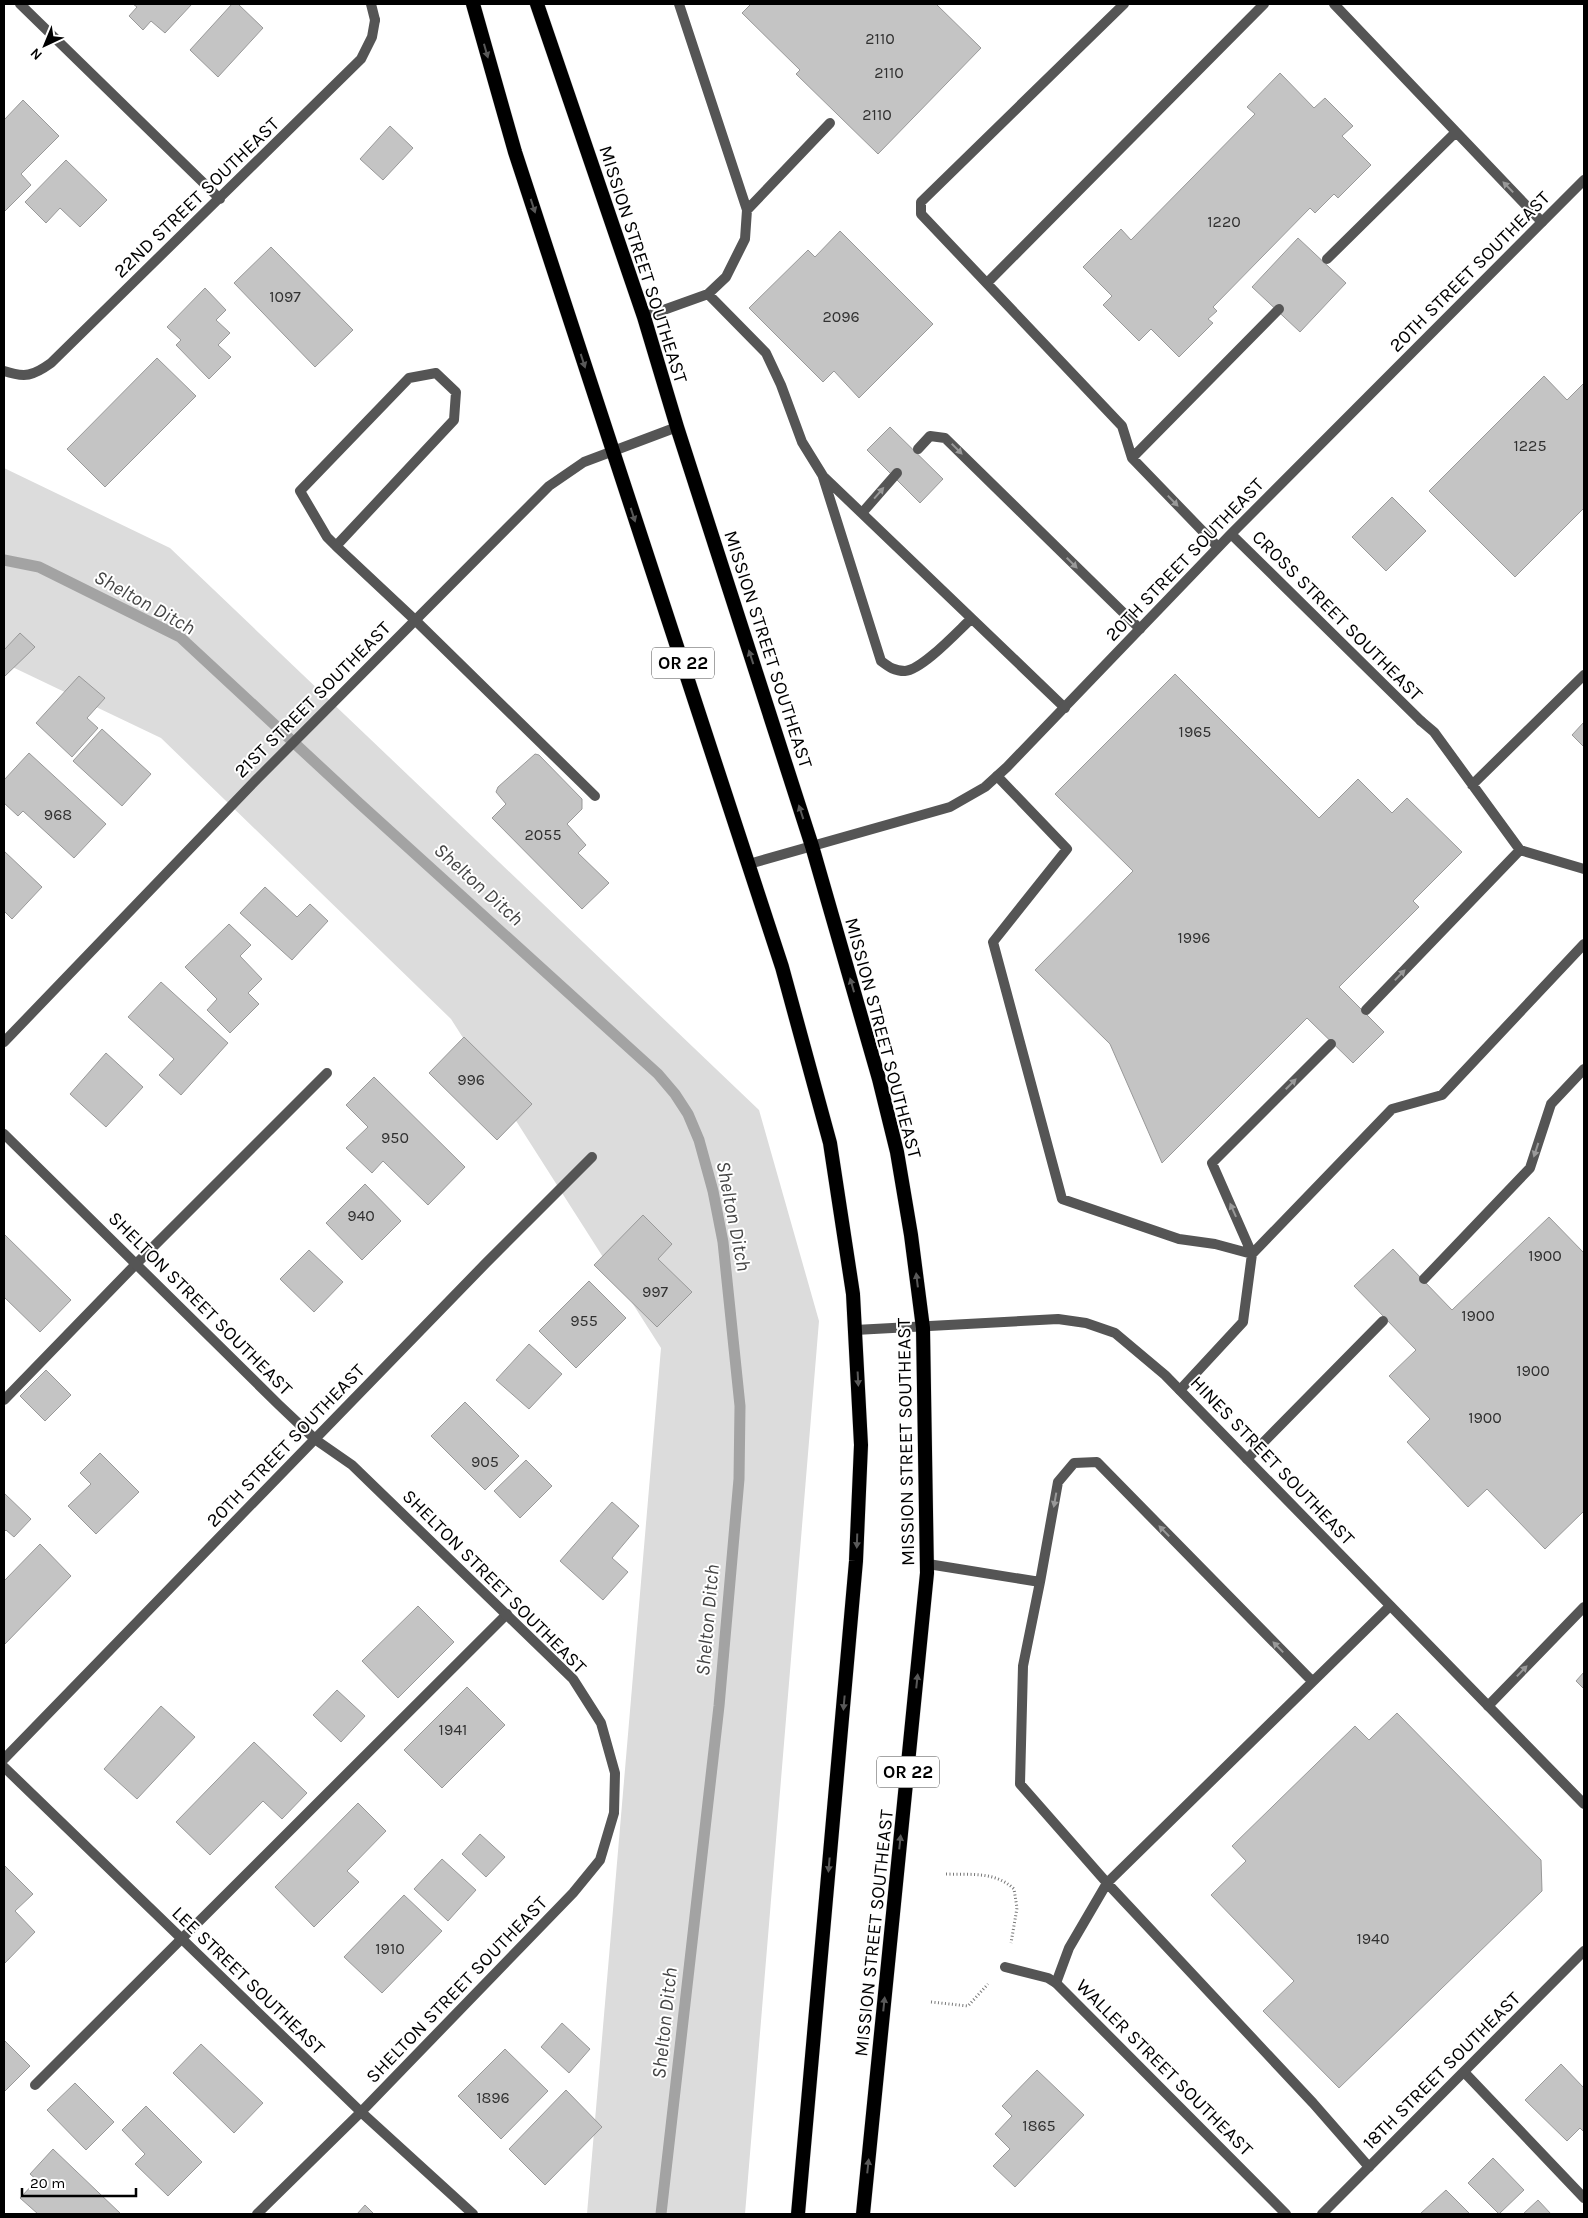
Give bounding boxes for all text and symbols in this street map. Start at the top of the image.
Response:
north arrow [20,20,70,70]
house number: 2110 [865,29,895,48]
one-way arrow [483,43,491,58]
text: N [27,44,46,64]
house number: 2110 [874,63,904,82]
house number: 2110 [862,105,892,124]
street label: 22ND STREET SOUTHEAST [110,113,284,282]
street label: MISSION STREET SOUTHEAST [594,143,692,386]
one-way arrow [1503,181,1515,193]
street label: 20TH STREET SOUTHEAST [1385,187,1555,357]
one-way arrow [530,199,537,214]
house number: 1220 [1207,212,1241,231]
house number: 1097 [269,287,301,306]
house number: 2096 [822,307,860,326]
one-way arrow [579,354,587,369]
house number: 1225 [1514,436,1546,455]
one-way arrow [950,443,962,455]
street label: 20TH STREET SOUTHEAST [1101,473,1269,646]
one-way arrow [873,487,884,499]
one-way arrow [1167,494,1179,506]
one-way arrow [630,508,638,523]
street label: CROSS STREET SOUTHEAST [1247,526,1427,706]
street label: MISSION STREET SOUTHEAST [719,528,817,771]
one-way arrow [1066,557,1078,569]
water label: Shelton Ditch [90,565,199,640]
street label: 21ST STREET SOUTHEAST [230,617,396,782]
road number: OR 22 [652,648,714,678]
one-way arrow [747,650,755,665]
house number: 1965 [1179,722,1211,741]
one-way arrow [797,804,805,819]
house number: 968 [44,805,72,824]
house number: 2055 [525,825,561,844]
water label: Shelton Ditch [429,838,528,930]
street label: MISSION STREET SOUTHEAST [840,915,926,1162]
house number: 1996 [1177,928,1211,947]
one-way arrow [1394,969,1406,981]
one-way arrow [848,977,856,992]
house number: 996 [457,1070,485,1089]
one-way arrow [1285,1079,1297,1091]
house number: 950 [381,1128,409,1147]
one-way arrow [1531,1143,1539,1158]
water label: Shelton Ditch [712,1159,755,1273]
one-way arrow [1228,1203,1236,1217]
house number: 940 [347,1206,375,1225]
street label: SHELTON STREET SOUTHEAST [104,1207,297,1401]
house number: 1900 [1528,1246,1562,1265]
one-way arrow [913,1271,921,1287]
house number: 997 [642,1282,669,1301]
house number: 1900 [1461,1306,1495,1325]
house number: 955 [570,1311,598,1330]
street label: MISSION STREET SOUTHEAST [893,1317,919,1566]
street label: 20TH STREET SOUTHEAST [202,1359,370,1532]
house number: 1900 [1516,1361,1550,1380]
one-way arrow [854,1371,862,1387]
street label: HINES STREET SOUTHEAST [1186,1372,1359,1550]
house number: 1900 [1468,1408,1502,1427]
house number: 905 [471,1452,499,1471]
street label: SHELTON STREET SOUTHEAST [398,1485,591,1679]
one-way arrow [1050,1492,1058,1508]
one-way arrow [1158,1525,1170,1537]
one-way arrow [853,1534,861,1550]
water label: Shelton Ditch [691,1563,724,1677]
one-way arrow [1272,1641,1284,1653]
one-way arrow [1516,1665,1528,1677]
one-way arrow [913,1672,921,1688]
one-way arrow [839,1696,847,1712]
house number: 1941 [439,1720,467,1739]
road number: OR 22 [877,1756,939,1788]
street label: MISSION STREET SOUTHEAST [850,1808,898,2058]
one-way arrow [897,1834,905,1850]
one-way arrow [825,1858,833,1874]
street label: SHELTON STREET SOUTHEAST [362,1891,552,2088]
street label: LEE STREET SOUTHEAST [167,1902,330,2060]
house number: 1940 [1357,1929,1390,1948]
house number: 1910 [375,1939,405,1958]
water label: Shelton Ditch [647,1966,682,2080]
street label: WALLER STREET SOUTHEAST [1071,1975,1258,2161]
street label: 18TH STREET SOUTHEAST [1358,1987,1525,2154]
one-way arrow [880,1996,888,2012]
house number: 1896 [476,2088,510,2107]
house number: 1865 [1022,2116,1056,2135]
one-way arrow [864,2157,872,2173]
scale bar [22,2166,136,2198]
text: 20 m [30,2174,65,2192]

